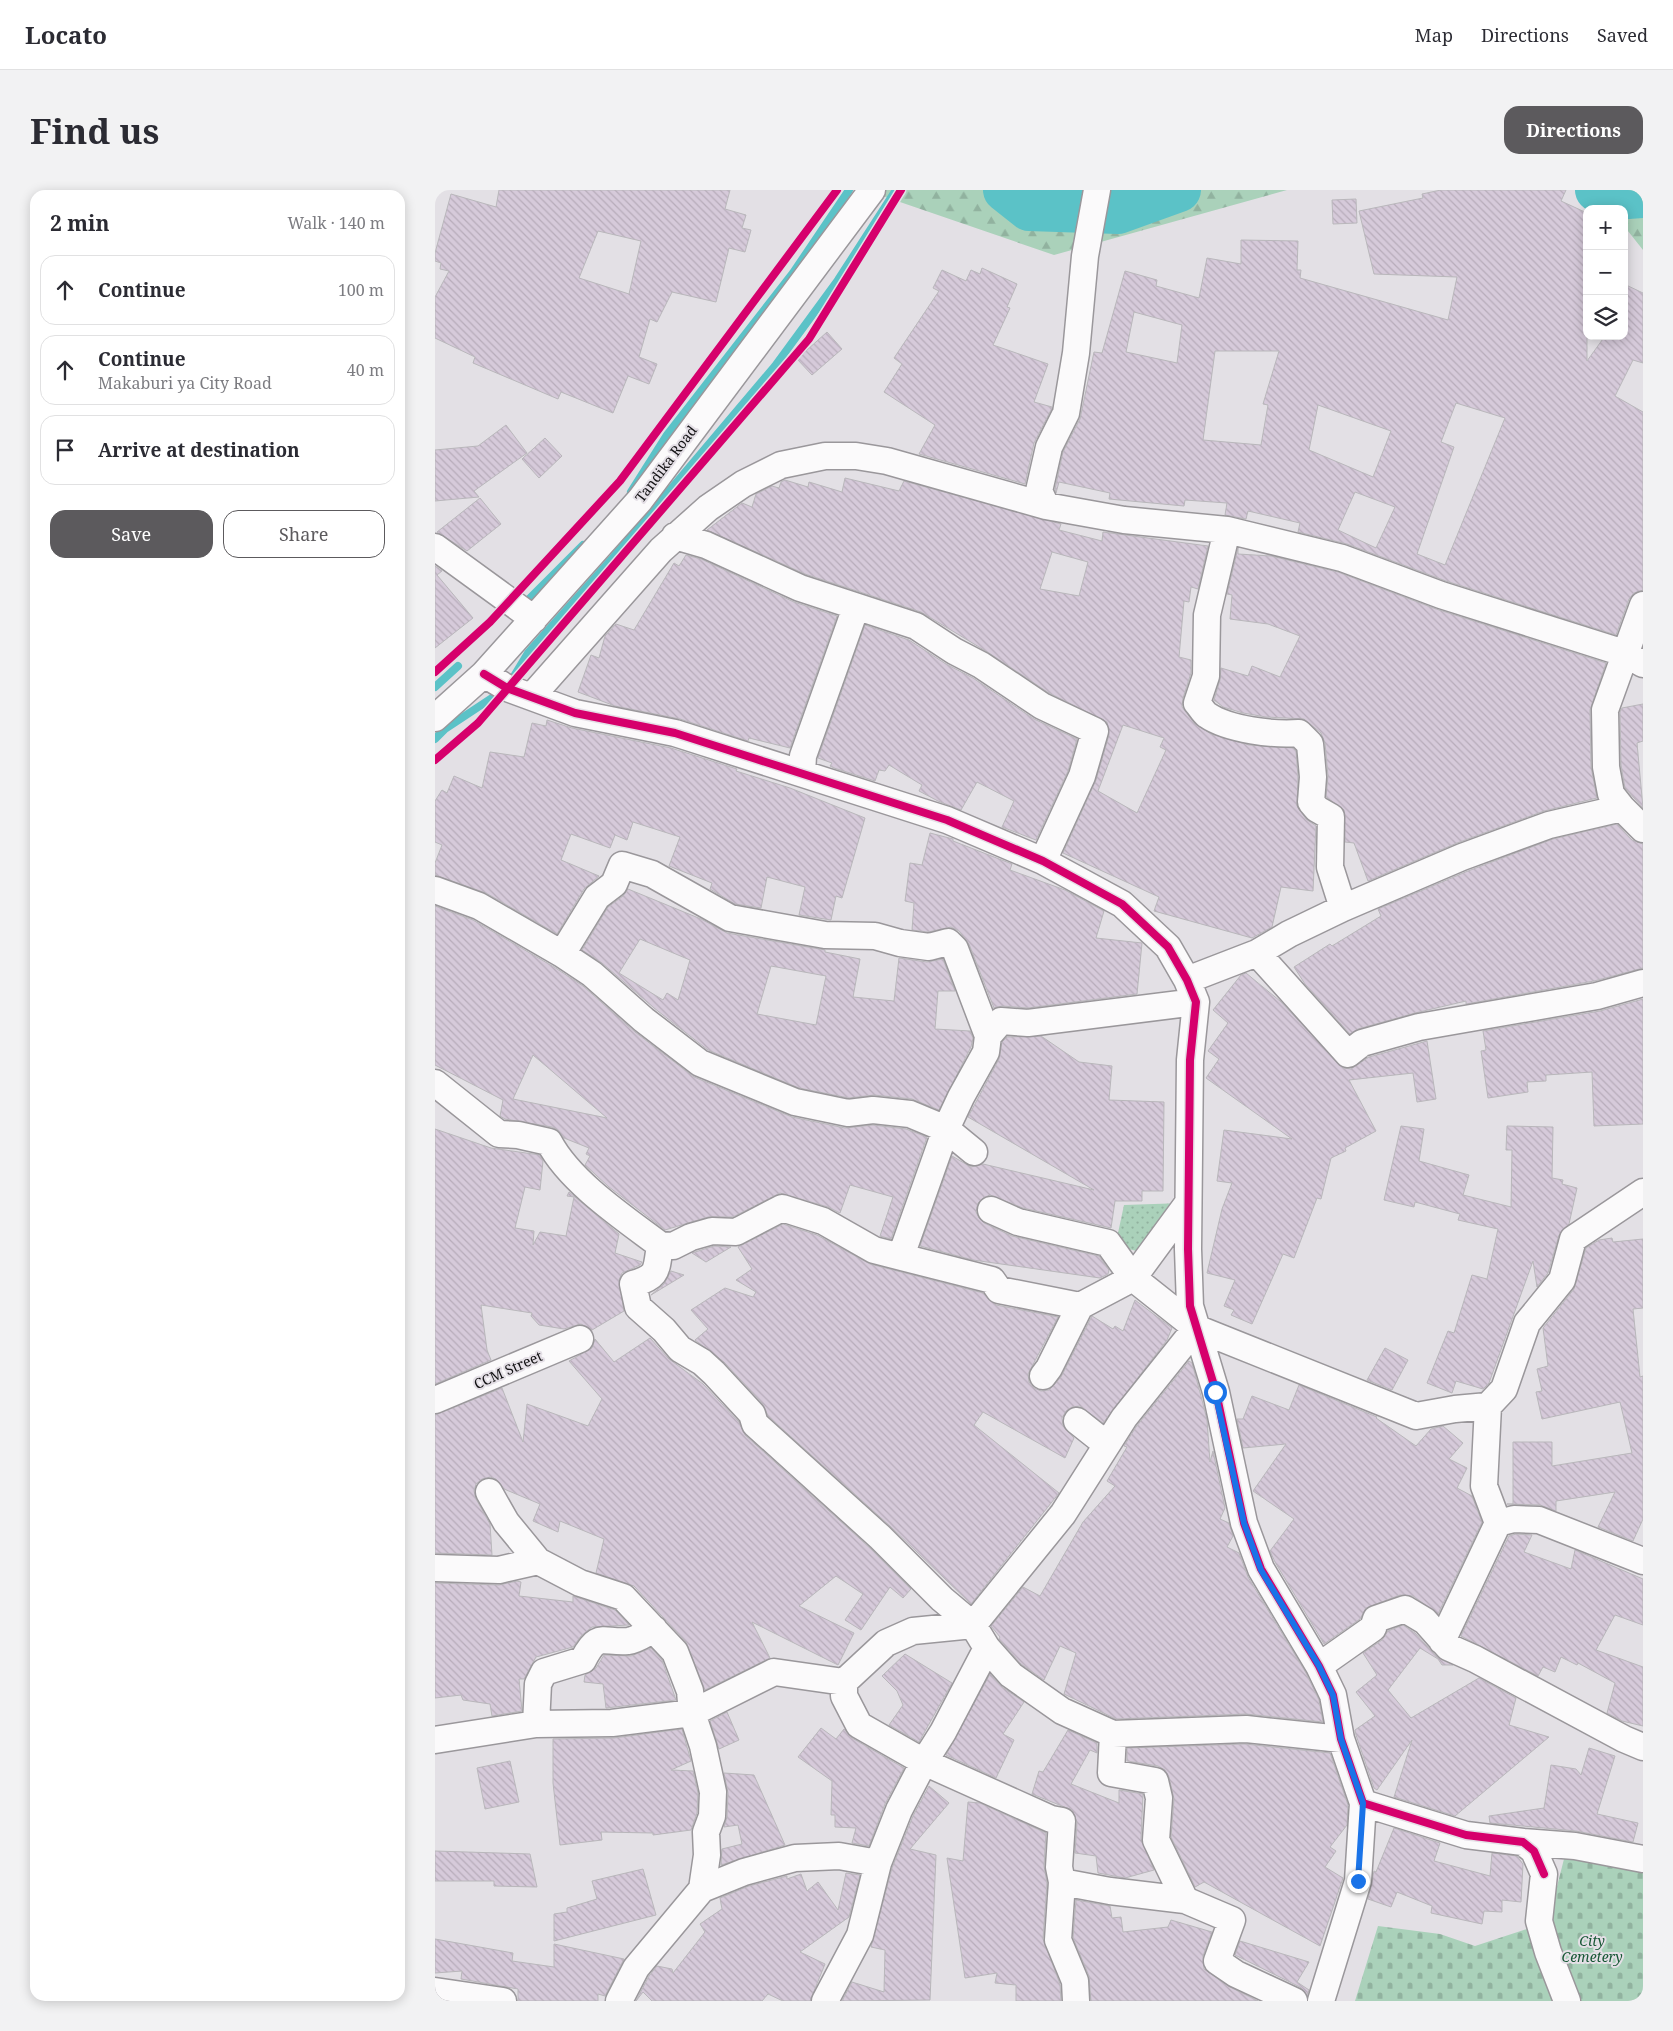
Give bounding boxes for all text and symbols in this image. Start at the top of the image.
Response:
text: Locato [25,18,107,51]
text: Map [1415,23,1453,47]
text: Directions [1481,23,1569,47]
text: Saved [1597,23,1648,47]
button: Directions [1504,106,1643,154]
text: Find us [30,107,159,154]
map controls [1583,205,1628,340]
button: + [1583,205,1628,250]
text: 2 min [50,209,109,237]
text: Walk · 140 m [288,212,385,234]
button: − [1583,250,1628,295]
icon: ahead [51,276,79,304]
text: Continue [98,277,186,303]
text: 100 m [338,279,384,301]
button: layers [1583,295,1628,340]
text: Continue [98,346,186,372]
icon: ahead [51,356,79,384]
text: 40 m [347,359,384,381]
text: Makaburi ya City Road [98,372,272,394]
street label: Tandika Road [630,421,701,506]
icon: arrive [51,436,79,464]
text: Arrive at destination [98,437,300,463]
button: Save [50,510,213,558]
button: Share [223,510,385,558]
street label: CCM Street [471,1346,545,1393]
route start [1204,1381,1227,1404]
route end [1347,1870,1370,1893]
park label: City Cemetery [1561,1931,1623,1966]

